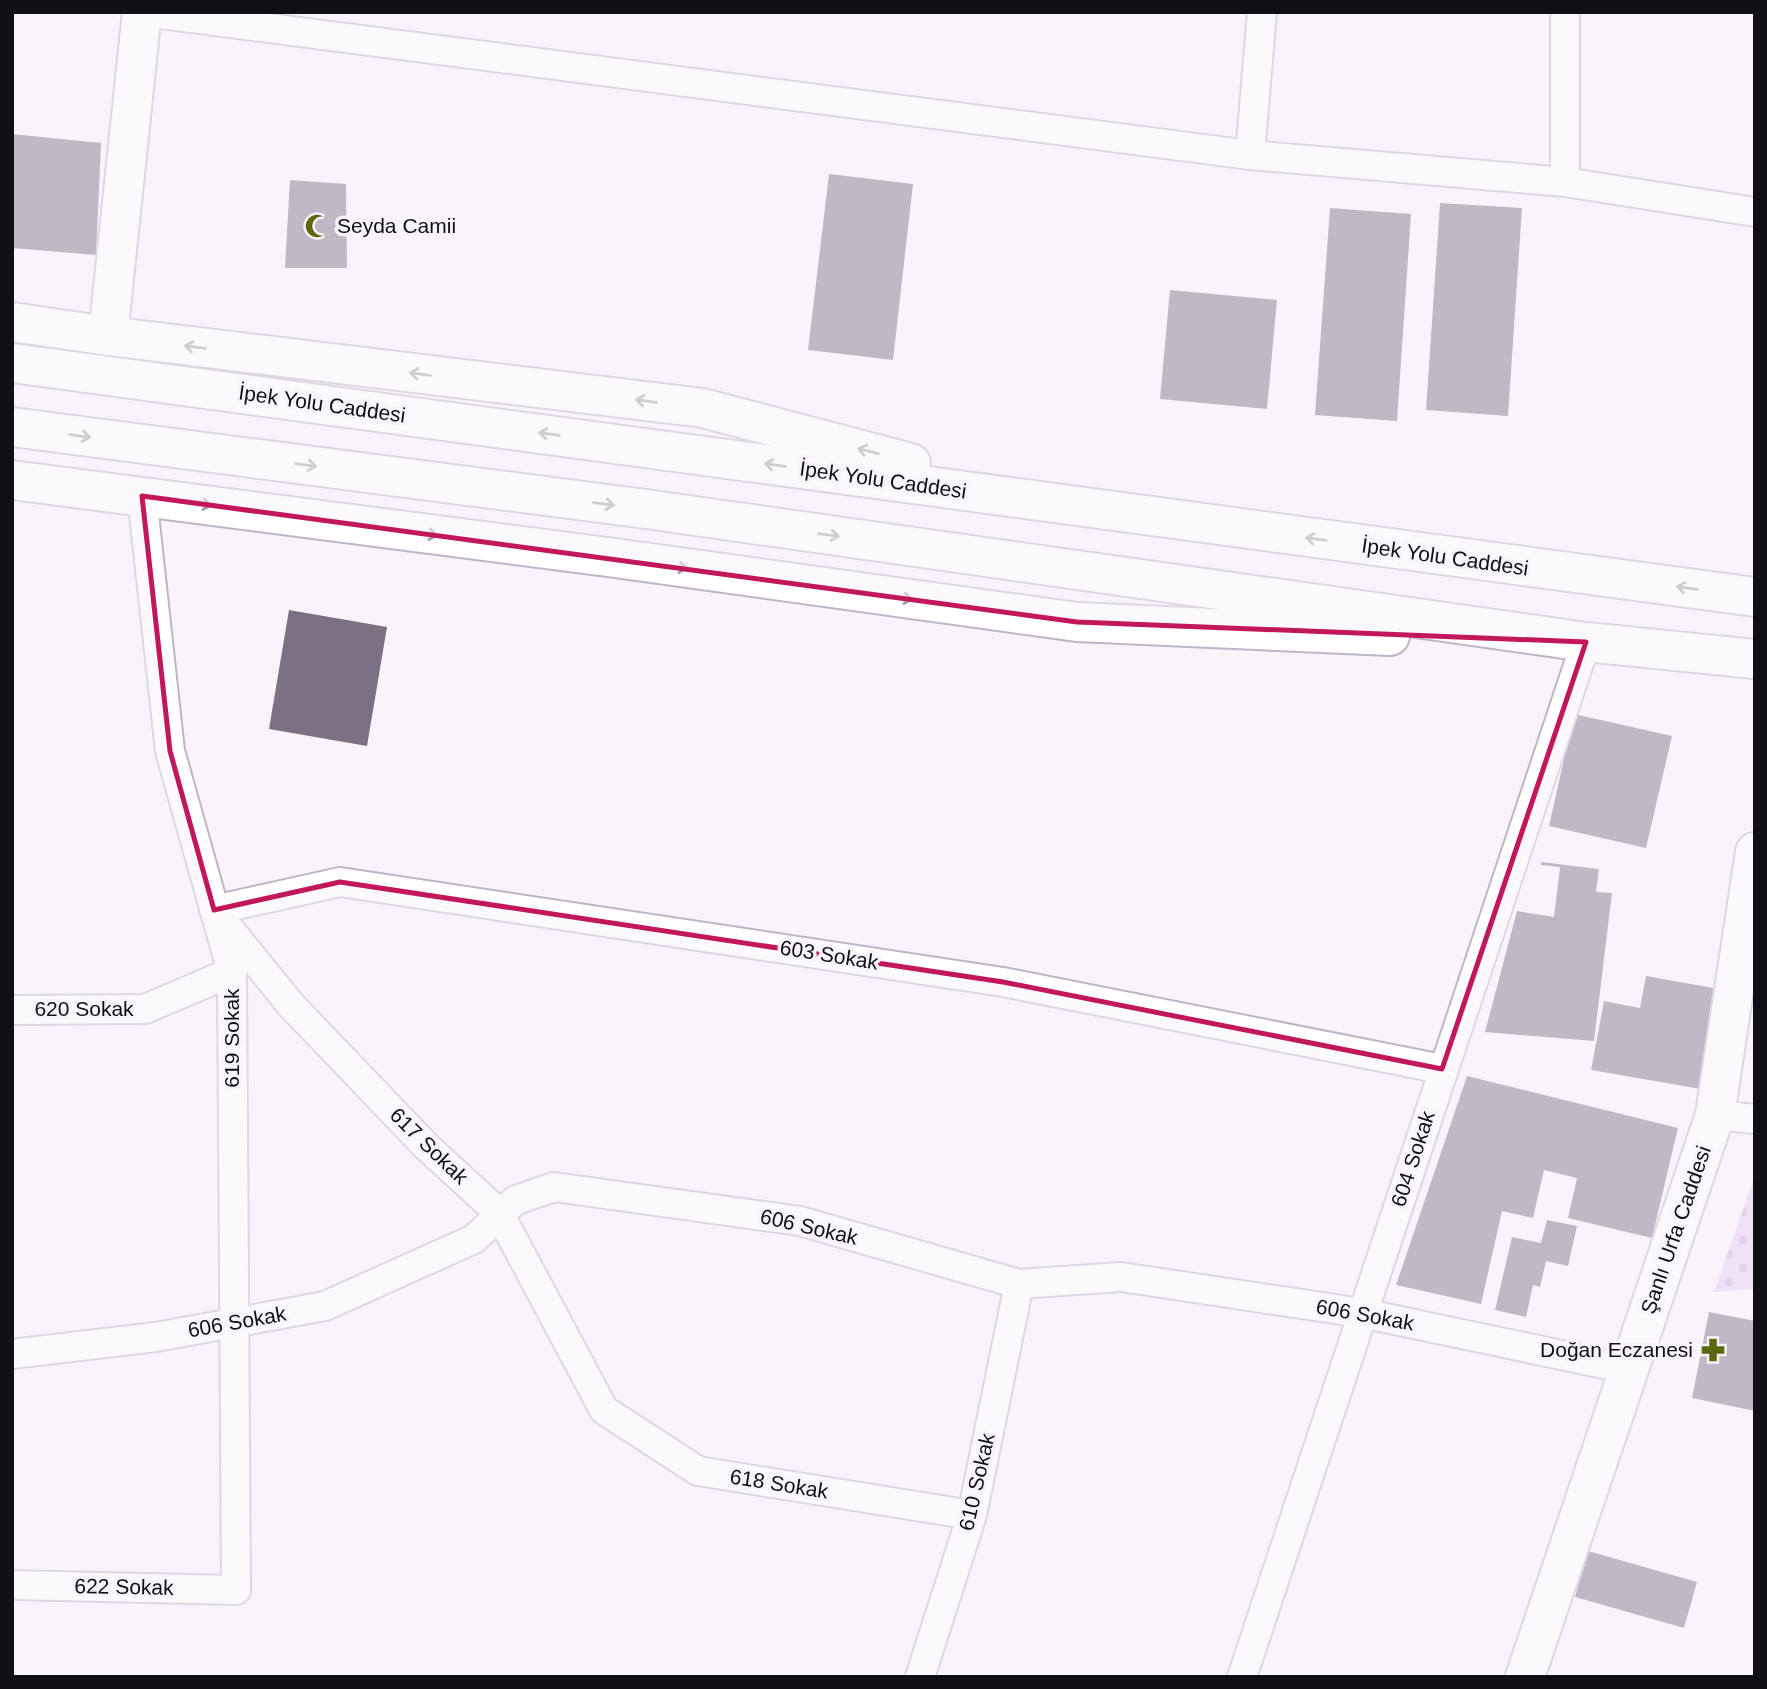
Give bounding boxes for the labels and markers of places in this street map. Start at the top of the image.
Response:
mosque icon: Seyda Camii [303,212,331,240]
place label: Seyda Camii [337,214,456,237]
pharmacy icon: Doğan Eczanesi [1699,1336,1727,1364]
place label: Doğan Eczanesi [1540,1338,1693,1361]

